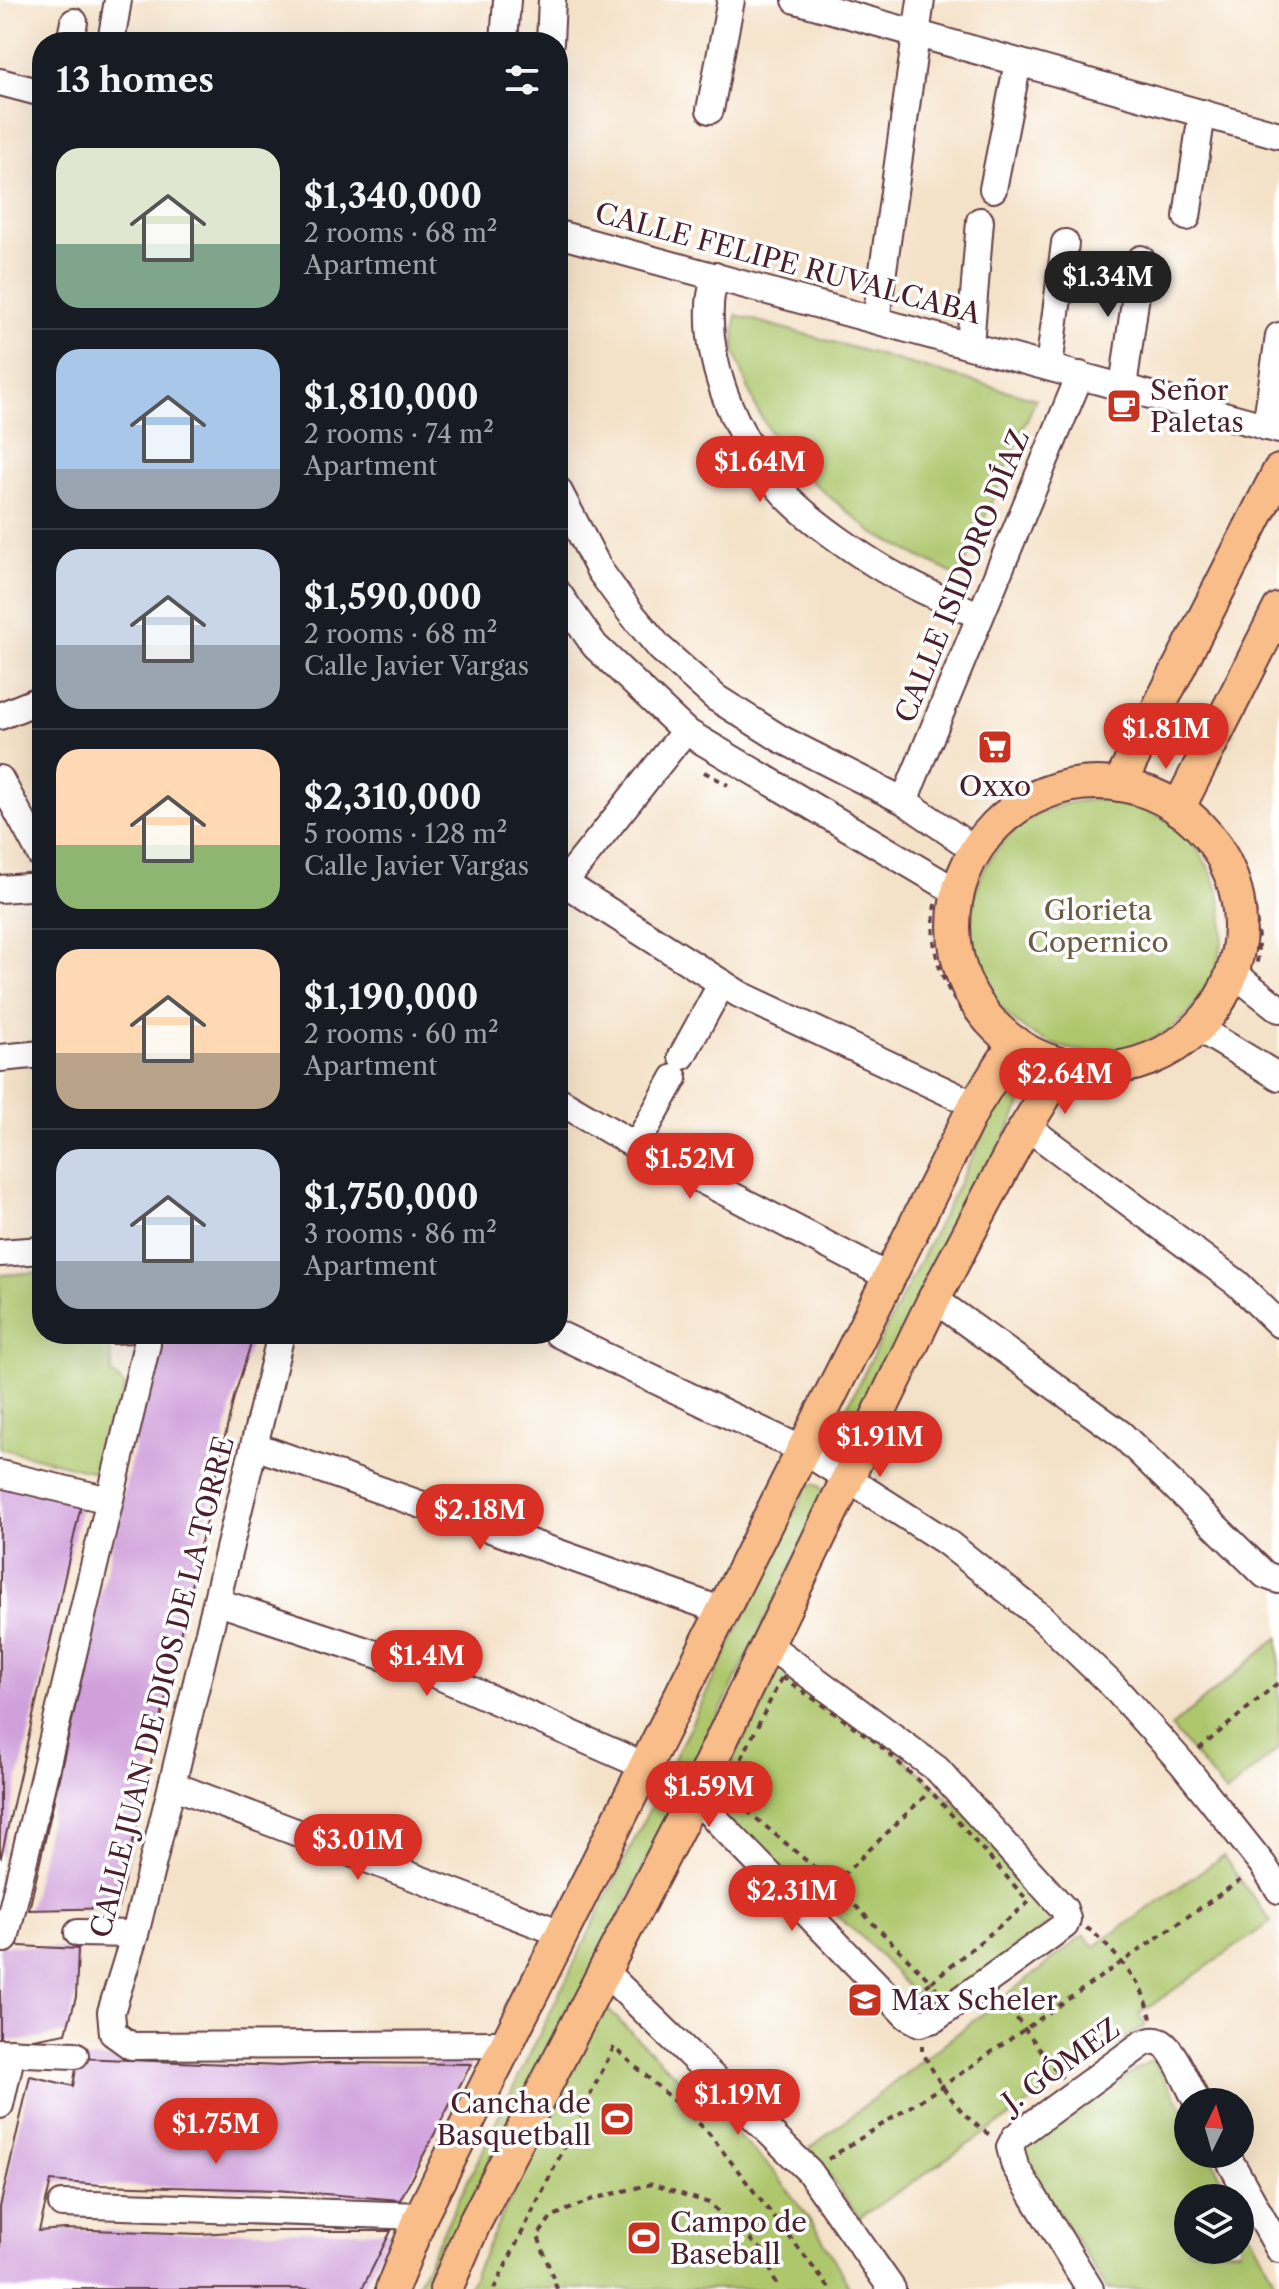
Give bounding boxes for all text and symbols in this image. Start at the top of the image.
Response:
icon: filters [500,58,544,102]
text: 13 homes [56,59,214,101]
text: $1,340,000 [304,175,482,217]
icon: home [120,180,216,276]
street label: CALLE FELIPE RUVALCABA [591,195,986,331]
text: 2 rooms · 68 m² [304,217,497,249]
text: Apartment [304,249,437,281]
pin: $1.34M [1043,251,1173,319]
text: $1.34M [1062,261,1154,293]
place label: Señor Paletas [1150,373,1244,439]
text: $1,810,000 [304,376,479,418]
icon: home [120,381,216,477]
cafe icon: Señor Paletas [1105,387,1143,425]
text: 2 rooms · 74 m² [304,418,494,450]
street label: CALLE ISIDORO DÍAZ [888,425,1036,727]
pin: $1.64M [695,436,825,504]
text: $1.64M [714,446,806,478]
text: Apartment [304,450,437,482]
text: $1,590,000 [304,576,482,618]
icon: home [120,581,216,677]
text: 2 rooms · 68 m² [304,618,497,650]
text: Calle Javier Vargas [304,650,529,682]
pin: $1.81M [1101,703,1231,771]
text: $1.81M [1122,713,1210,745]
supermarket icon: Oxxo [976,728,1014,766]
place label: Oxxo [959,769,1031,803]
text: $2,310,000 [304,776,482,818]
icon: home [120,781,216,877]
text: 5 rooms · 128 m² [304,818,507,850]
text: Calle Javier Vargas [304,850,529,882]
park label: Glorieta Copernico [1027,893,1169,959]
text: $1,190,000 [304,976,478,1018]
icon: home [120,981,216,1077]
text: 2 rooms · 60 m² [304,1018,499,1050]
pin: $2.64M [1000,1048,1130,1116]
text: Apartment [304,1050,437,1082]
text: $2.64M [1017,1058,1113,1090]
pin: $1.52M [625,1133,755,1201]
text: $1.52M [645,1143,735,1175]
text: $1,750,000 [304,1176,479,1218]
icon: home [120,1181,216,1277]
text: 3 rooms · 86 m² [304,1218,497,1250]
text: Apartment [304,1250,437,1282]
pin: $1.91M [815,1411,945,1479]
text: $1.91M [836,1421,924,1453]
street label: CALLE JUAN DE DIOS DE LA TORRE [83,1433,241,1941]
pin: $2.18M [415,1484,545,1552]
text: $2.18M [434,1494,526,1526]
pin: $1.4M [371,1630,483,1698]
text: $1.4M [389,1640,465,1672]
pin: $1.59M [644,1761,774,1829]
text: $1.59M [664,1771,754,1803]
pin: $3.01M [293,1814,423,1882]
text: $3.01M [312,1824,404,1856]
pin: $2.31M [727,1865,857,1933]
text: $2.31M [746,1875,838,1907]
school or university icon: Max Scheler [846,1981,884,2019]
place label: Max Scheler [891,1983,1058,2017]
street label: J. GÓMEZ [992,2011,1126,2121]
pin: $1.19M [673,2069,803,2137]
text: $1.19M [694,2079,782,2111]
place label: Cancha de Basquetball [436,2086,591,2152]
north arrow [1174,2088,1254,2168]
map controls [1174,2088,1254,2264]
pin: $1.75M [151,2098,281,2166]
sports icon: Cancha de Basquetball [598,2100,636,2138]
text: $1.75M [172,2108,260,2140]
button: layers [1174,2184,1254,2264]
place label: Campo de Baseball [670,2205,807,2271]
sports icon: Campo de Baseball [625,2219,663,2257]

